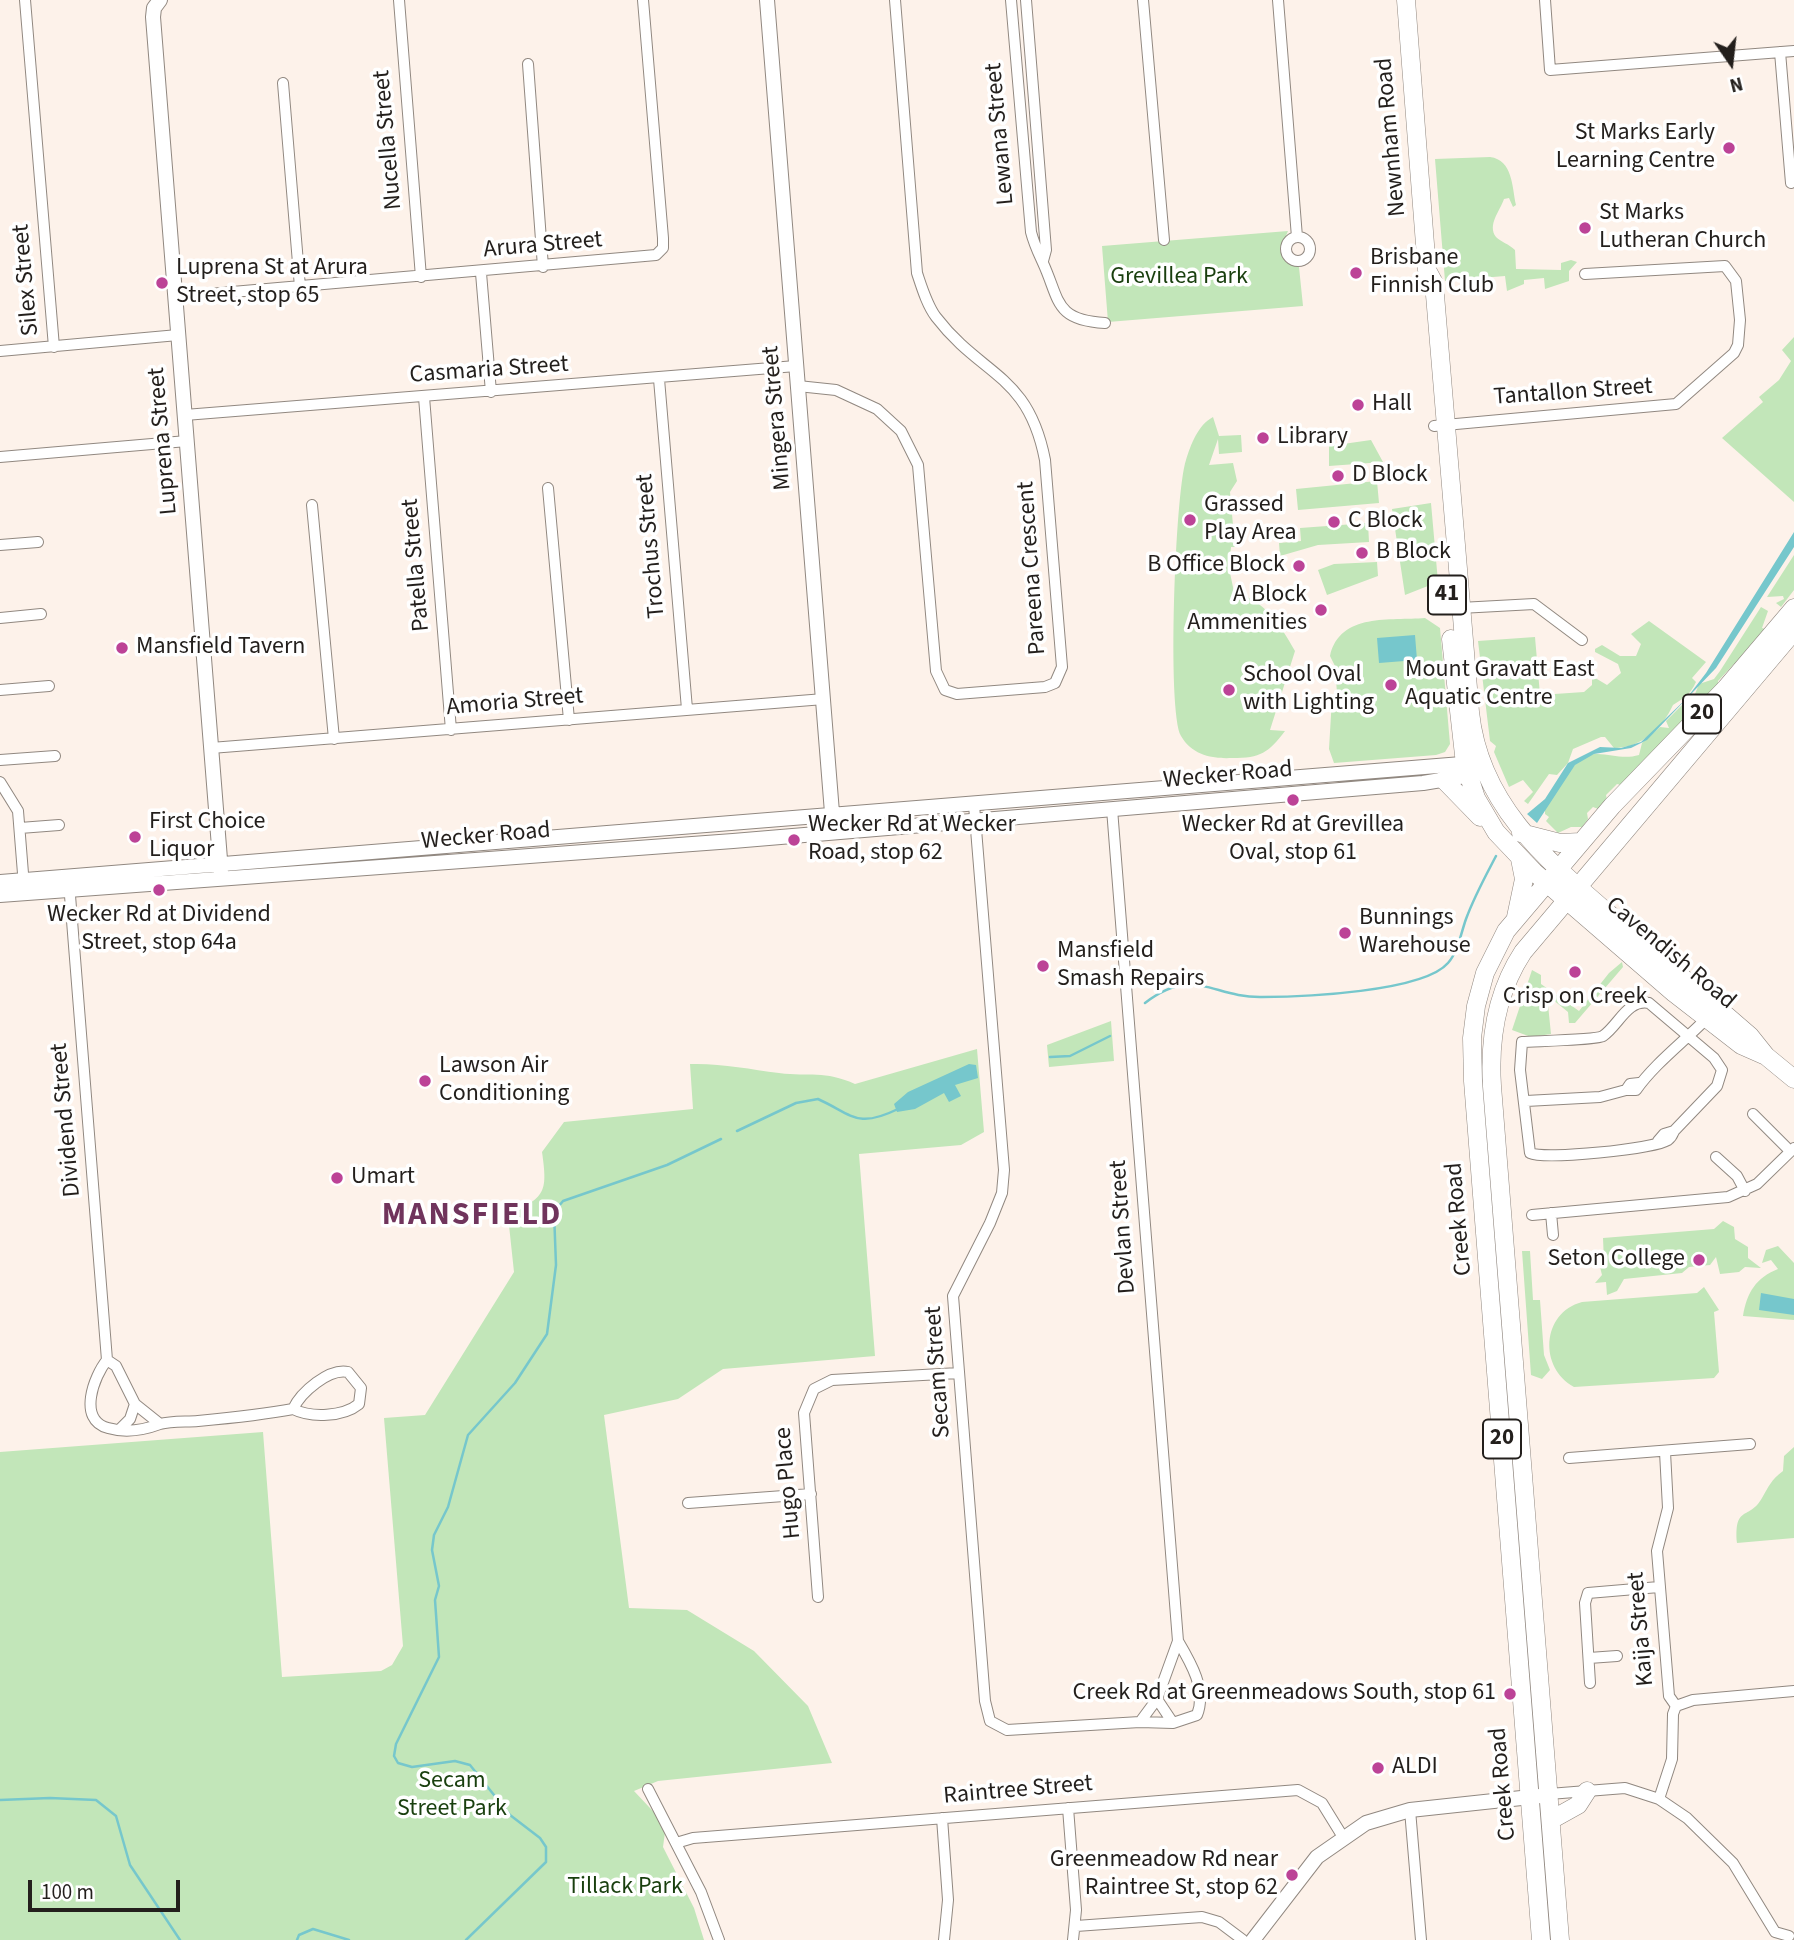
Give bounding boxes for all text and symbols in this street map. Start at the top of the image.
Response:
north arrow [1696,28,1766,98]
street label: Newnham Road [1371,56,1413,218]
street label: Lewana Street [980,62,1022,206]
street label: Nucella Street [369,69,409,211]
text: N [1727,69,1746,98]
place label: St Marks Early Learning Centre [1556,120,1715,176]
marker: St Marks Early Learning Centre [1721,140,1737,156]
place label: St Marks Lutheran Church [1599,200,1766,256]
marker: St Marks Lutheran Church [1577,220,1593,236]
street label: Silex Street [8,223,46,337]
street label: Arura Street [482,226,604,266]
place label: Brisbane Finnish Club [1370,245,1494,301]
place label: Luprena St at Arura Street, stop 65 [176,255,368,311]
park label: Grevillea Park [1110,264,1248,292]
marker: Brisbane Finnish Club [1348,265,1364,281]
marker: Luprena St at Arura Street, stop 65 [154,275,170,291]
street label: Mingera Street [757,345,799,491]
street label: Casmaria Street [409,351,569,391]
street label: Luprena Street [143,366,185,516]
street label: Tantallon Street [1493,373,1653,413]
place label: Hall [1372,391,1412,419]
marker: Hall [1350,397,1366,413]
place label: Library [1277,424,1348,452]
marker: Library [1255,430,1271,446]
place label: D Block [1352,462,1428,490]
marker: D Block [1330,468,1346,484]
street label: Trochus Street [631,473,673,619]
street label: Pareena Crescent [1013,480,1053,656]
place label: Grassed Play Area [1204,492,1297,548]
street label: Patella Street [397,497,437,633]
place label: C Block [1348,508,1423,536]
marker: Grassed Play Area [1182,512,1198,528]
marker: C Block [1326,514,1342,530]
place label: B Block [1376,539,1451,567]
marker: B Block [1354,545,1370,561]
place label: B Office Block [1147,552,1285,580]
marker: B Office Block [1291,558,1307,574]
road number: 41 [1428,576,1466,614]
place label: A Block Ammenities [1187,582,1307,638]
marker: A Block Ammenities [1313,602,1329,618]
place label: Mansfield Tavern [136,634,305,662]
marker: Mansfield Tavern [114,640,130,656]
place label: Mount Gravatt East Aquatic Centre [1405,657,1595,713]
place label: School Oval with Lighting [1243,662,1374,718]
marker: Mount Gravatt East Aquatic Centre [1383,677,1399,693]
marker: School Oval with Lighting [1221,682,1237,698]
street label: Amoria Street [445,683,585,723]
road number: 20 [1683,694,1721,734]
street label: Wecker Road [1162,756,1294,796]
marker: Wecker Rd at Grevillea Oval, stop 61 [1285,792,1301,808]
place label: First Choice Liquor [149,809,265,865]
place label: Wecker Rd at Wecker Road, stop 62 [808,812,1016,868]
place label: Wecker Rd at Grevillea Oval, stop 61 [1182,812,1404,868]
street label: Wecker Road [420,817,552,857]
marker: First Choice Liquor [127,829,143,845]
marker: Wecker Rd at Wecker Road, stop 62 [786,832,802,848]
marker: Wecker Rd at Dividend Street, stop 64a [151,882,167,898]
street label: Cavendish Road [1599,891,1741,1017]
place label: Wecker Rd at Dividend Street, stop 64a [47,902,271,958]
place label: Bunnings Warehouse [1359,905,1471,961]
marker: Bunnings Warehouse [1337,925,1353,941]
place label: Mansfield Smash Repairs [1057,938,1204,994]
marker: Mansfield Smash Repairs [1035,958,1051,974]
marker: Crisp on Creek [1567,964,1583,980]
place label: Crisp on Creek [1503,984,1647,1012]
street label: Dividend Street [46,1042,88,1198]
place label: Lawson Air Conditioning [439,1053,569,1109]
marker: Lawson Air Conditioning [417,1073,433,1089]
street label: Devlan Street [1105,1159,1143,1295]
street label: Creek Road [1441,1161,1479,1277]
place label: Umart [351,1164,415,1192]
marker: Umart [329,1170,345,1186]
district label: MANSFIELD [383,1198,561,1236]
place label: Seton College [1548,1246,1685,1274]
marker: Seton College [1691,1252,1707,1268]
street label: Secam Street [920,1305,958,1439]
road number: 20 [1483,1420,1521,1458]
street label: Hugo Place [770,1426,808,1540]
street label: Kaija Street [1623,1571,1661,1687]
place label: Creek Rd at Greenmeadows South, stop 61 [1073,1680,1496,1708]
marker: Creek Rd at Greenmeadows South, stop 61 [1502,1686,1518,1702]
street label: Creek Road [1485,1726,1523,1842]
place label: ALDI [1392,1754,1438,1782]
marker: ALDI [1370,1760,1386,1776]
park label: Secam Street Park [397,1768,507,1824]
street label: Raintree Street [942,1770,1094,1812]
place label: Greenmeadow Rd near Raintree St, stop 62 [1050,1847,1278,1903]
scale bar [32,1867,184,1911]
marker: Greenmeadow Rd near Raintree St, stop 62 [1284,1867,1300,1883]
park label: Tillack Park [567,1874,683,1902]
text: 100 m [41,1877,94,1907]

